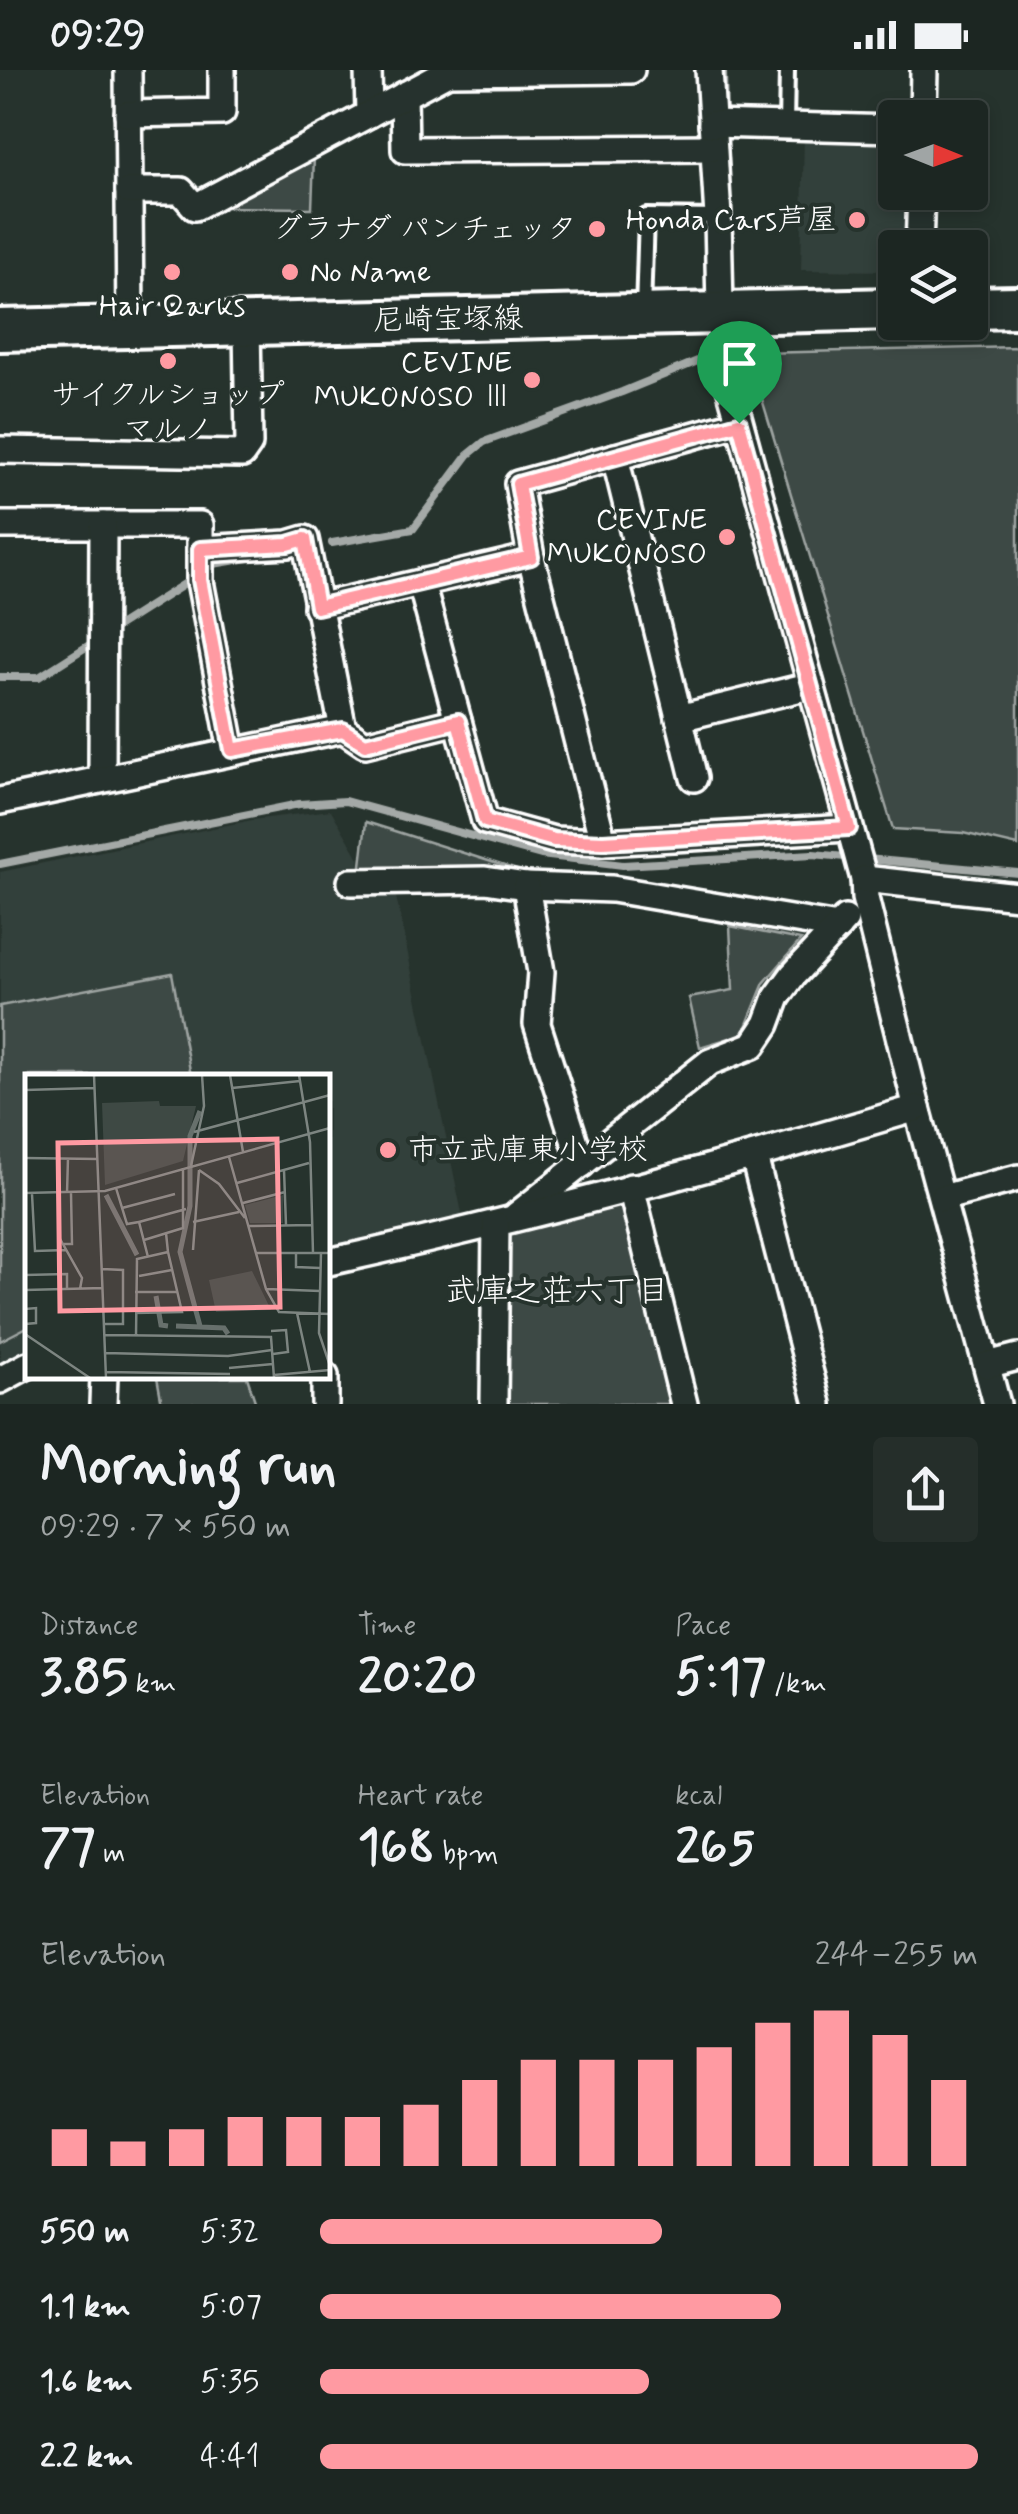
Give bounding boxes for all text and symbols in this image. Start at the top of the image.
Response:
text: 09:29 [50,11,145,60]
north arrow [878,100,988,210]
map controls [878,100,988,340]
place label: Honda Cars芦屋 [626,201,837,240]
marker: Honda Cars芦屋 [846,209,868,231]
place label: グラナダ パンチェッタ [273,210,577,249]
marker: グラナダ パンチェッタ [586,218,608,240]
button: layers [878,230,988,340]
place label: No Name [310,253,431,292]
marker: Hair Qarks [161,261,183,283]
marker: No Name [279,261,301,283]
place label: Hair Qarks [99,287,245,326]
street label: 尼崎宝塚線 [373,299,523,341]
pin [697,321,782,424]
icon: arrive [712,336,767,391]
place label: CEVINE MUKONOSO Ⅲ [314,344,512,417]
marker: サイクルショップ マルノ [157,350,179,372]
marker: CEVINE MUKONOSO Ⅲ [521,369,543,391]
place label: サイクルショップ マルノ [51,376,285,449]
place label: CEVINE MUKONOSO [547,501,707,574]
marker: CEVINE MUKONOSO [716,526,738,548]
inset map [25,1074,330,1379]
place label: 市立武庫東小学校 [408,1131,648,1170]
marker: 市立武庫東小学校 [377,1139,399,1161]
district label: 武庫之荘六丁目 [445,1271,669,1313]
text: Morning run [40,1432,337,1504]
button: share [873,1437,978,1542]
text: 09:29 · 7 × 550 m [40,1506,291,1548]
text: Distance [40,1608,138,1645]
text: Time [358,1608,416,1645]
text: Pace [675,1608,731,1645]
text: 3.85 [40,1645,128,1711]
text: 20:20 [358,1645,477,1711]
text: 5:17 [675,1645,766,1711]
text: km [128,1666,176,1703]
text: /km [766,1666,827,1703]
text: Elevation [40,1778,150,1815]
text: Heart rate [358,1778,483,1815]
text: kcal [675,1778,722,1815]
text: 77 [40,1815,96,1881]
text: 168 [358,1815,435,1881]
text: 265 [675,1815,755,1881]
text: m [96,1836,125,1873]
text: bpm [435,1836,499,1873]
text: Elevation [40,1934,166,1976]
text: 244–255 m [815,1934,978,1976]
text: 550 m [40,2211,130,2253]
text: 5:32 [200,2211,259,2253]
text: 1.1 km [40,2286,131,2328]
text: 5:07 [200,2286,262,2328]
text: 1.6 km [40,2361,133,2403]
text: 5:35 [200,2361,259,2403]
text: 2.2 km [40,2436,133,2478]
text: 4:41 [200,2436,260,2478]

